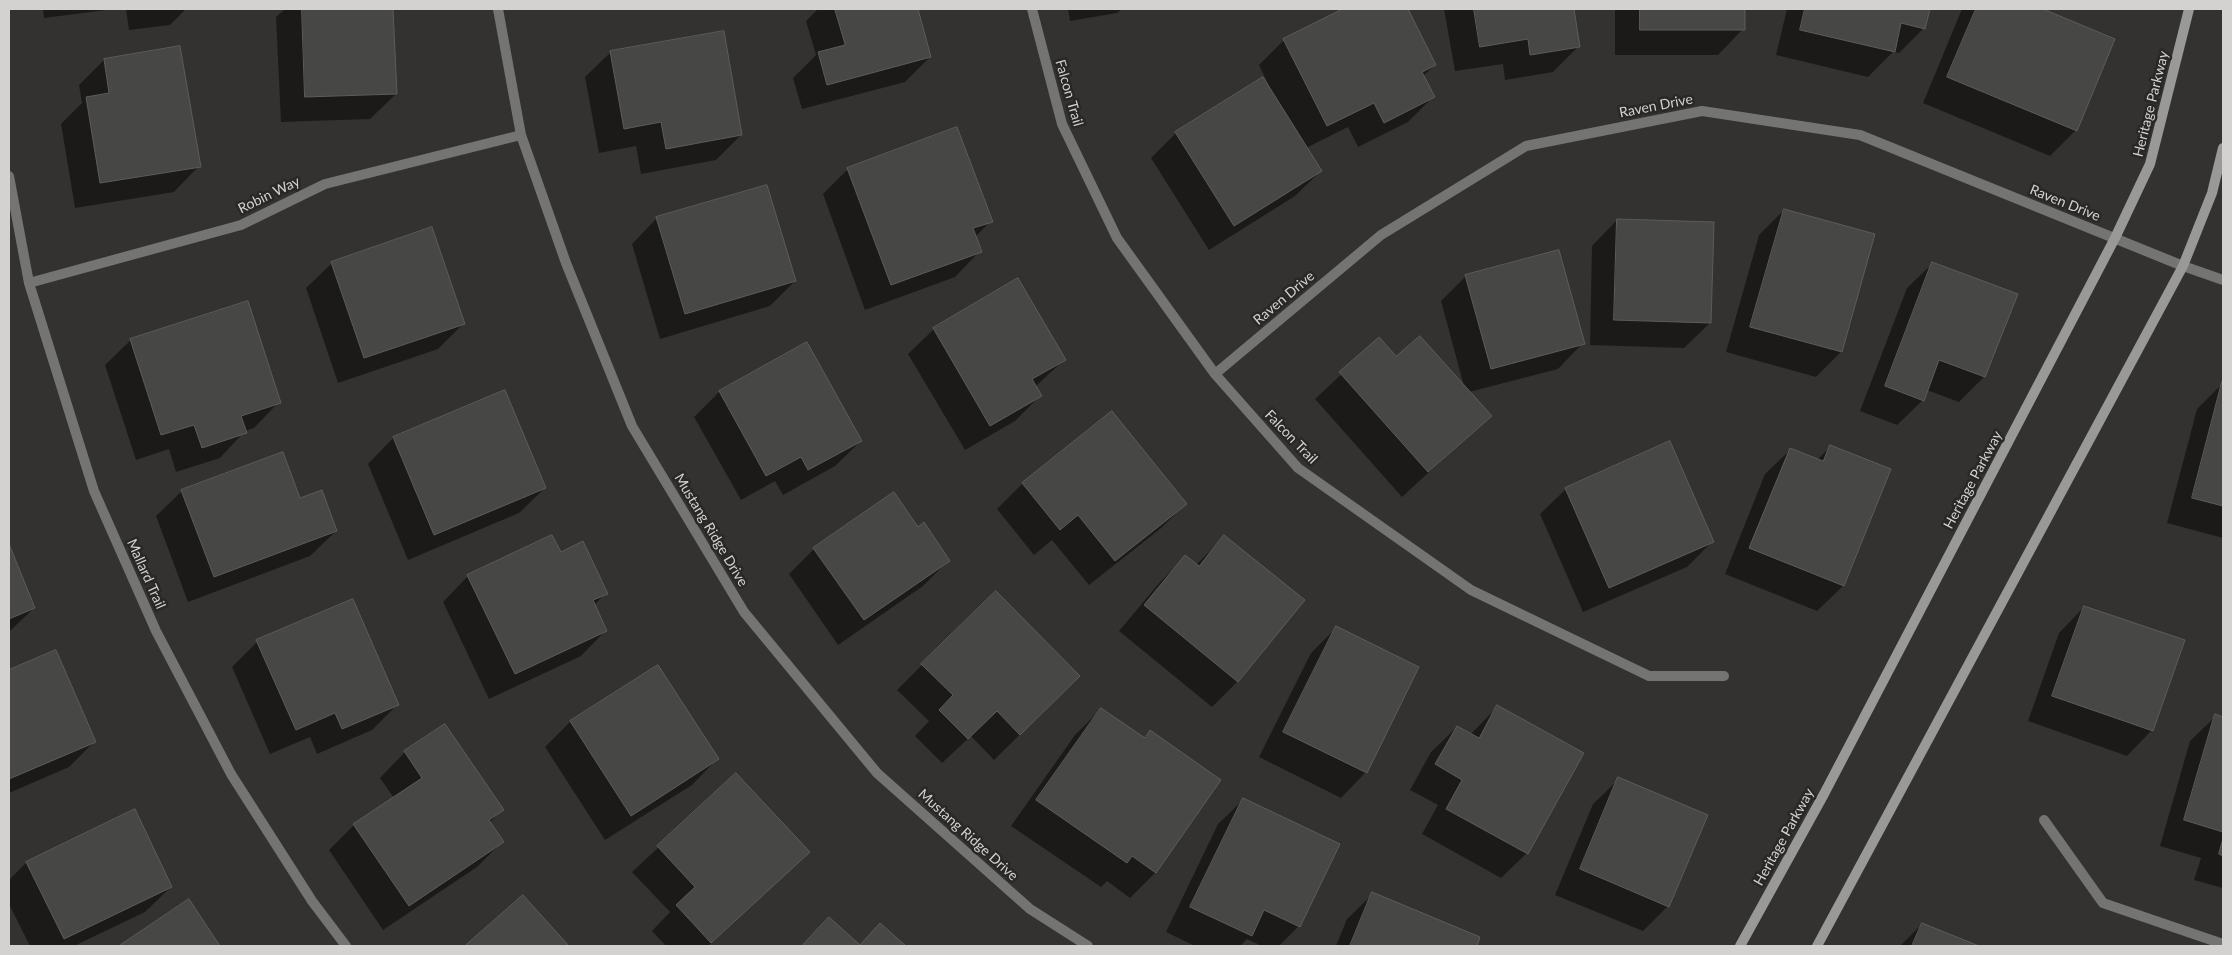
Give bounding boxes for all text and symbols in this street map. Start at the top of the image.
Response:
street label: Heritage Parkway [2130,49,2172,159]
street label: Falcon Trail [1051,58,1087,128]
street label: Raven Drive [1618,91,1694,121]
street label: Robin Way [235,173,303,217]
street label: Raven Drive [2027,181,2103,225]
street label: Raven Drive [1250,268,1318,328]
street label: Falcon Trail [1261,407,1321,467]
street label: Heritage Parkway [1940,428,2006,532]
street label: Mustang Ridge Drive [671,470,751,590]
street label: Mallard Trail [123,536,169,612]
street label: Heritage Parkway [1750,785,1818,889]
street label: Mustang Ridge Drive [915,786,1021,884]

